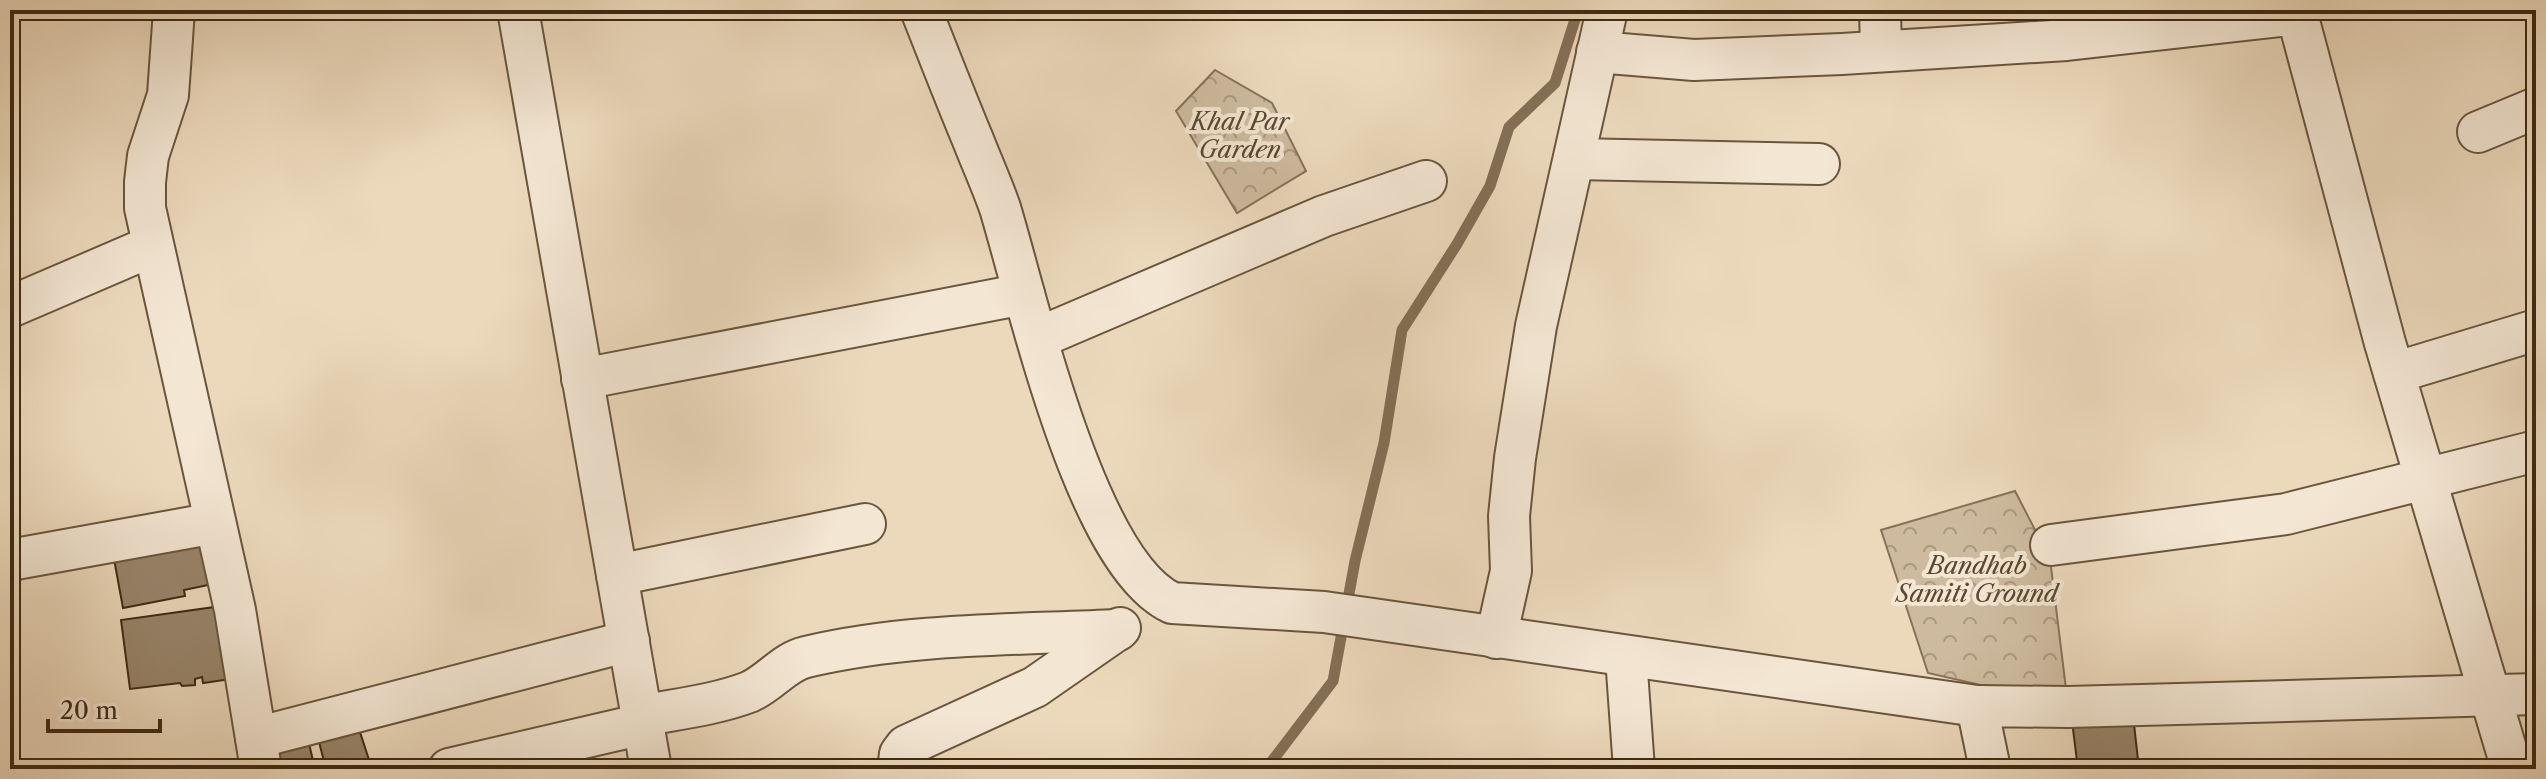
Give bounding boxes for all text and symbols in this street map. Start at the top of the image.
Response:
park label: Khal Par Garden [1188,107,1291,164]
park label: Bandhab Samiti Ground [1894,551,2061,608]
scale bar [48,683,160,733]
text: 20 m [60,696,118,725]

